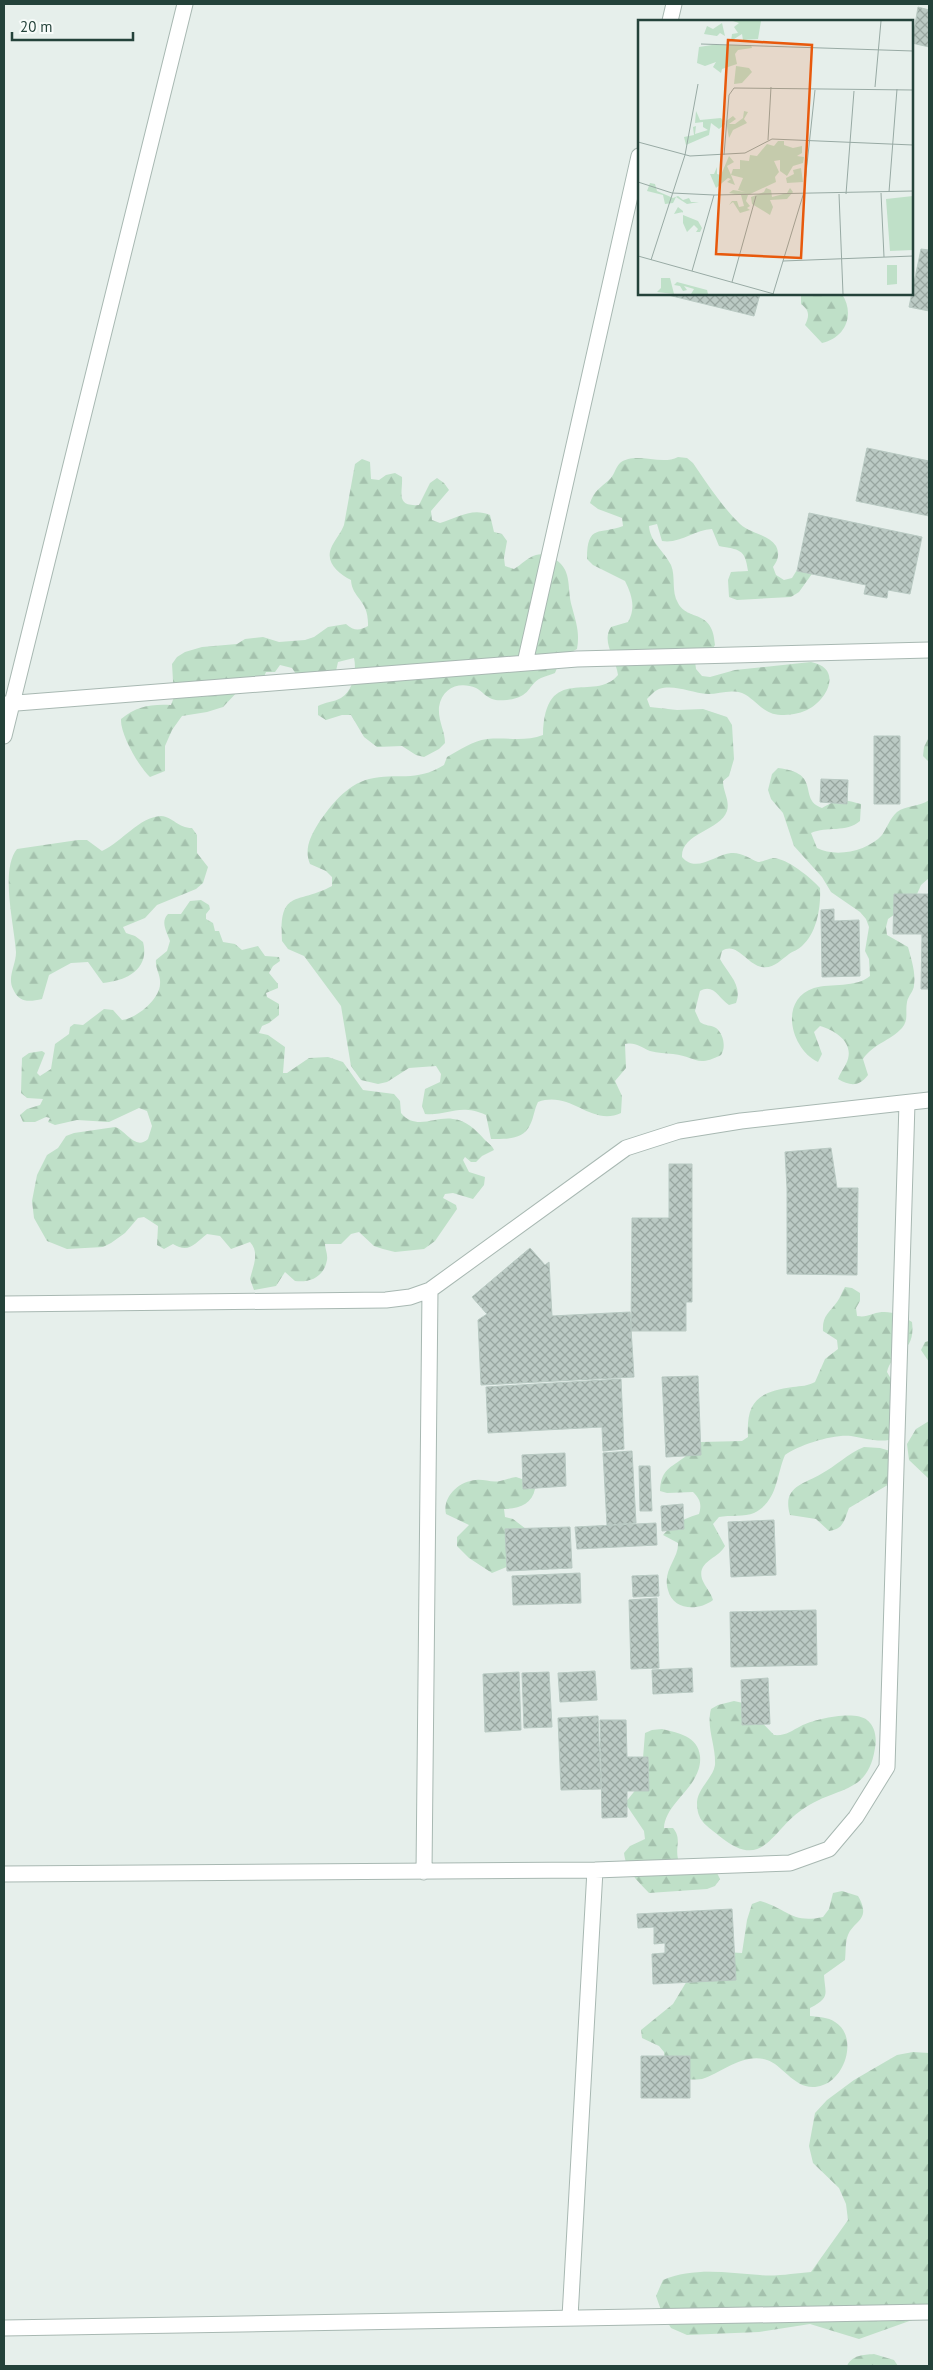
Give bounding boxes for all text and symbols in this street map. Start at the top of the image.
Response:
scale bar [12,10,134,42]
text: 20 m [20,17,53,36]
inset map [638,20,913,295]

